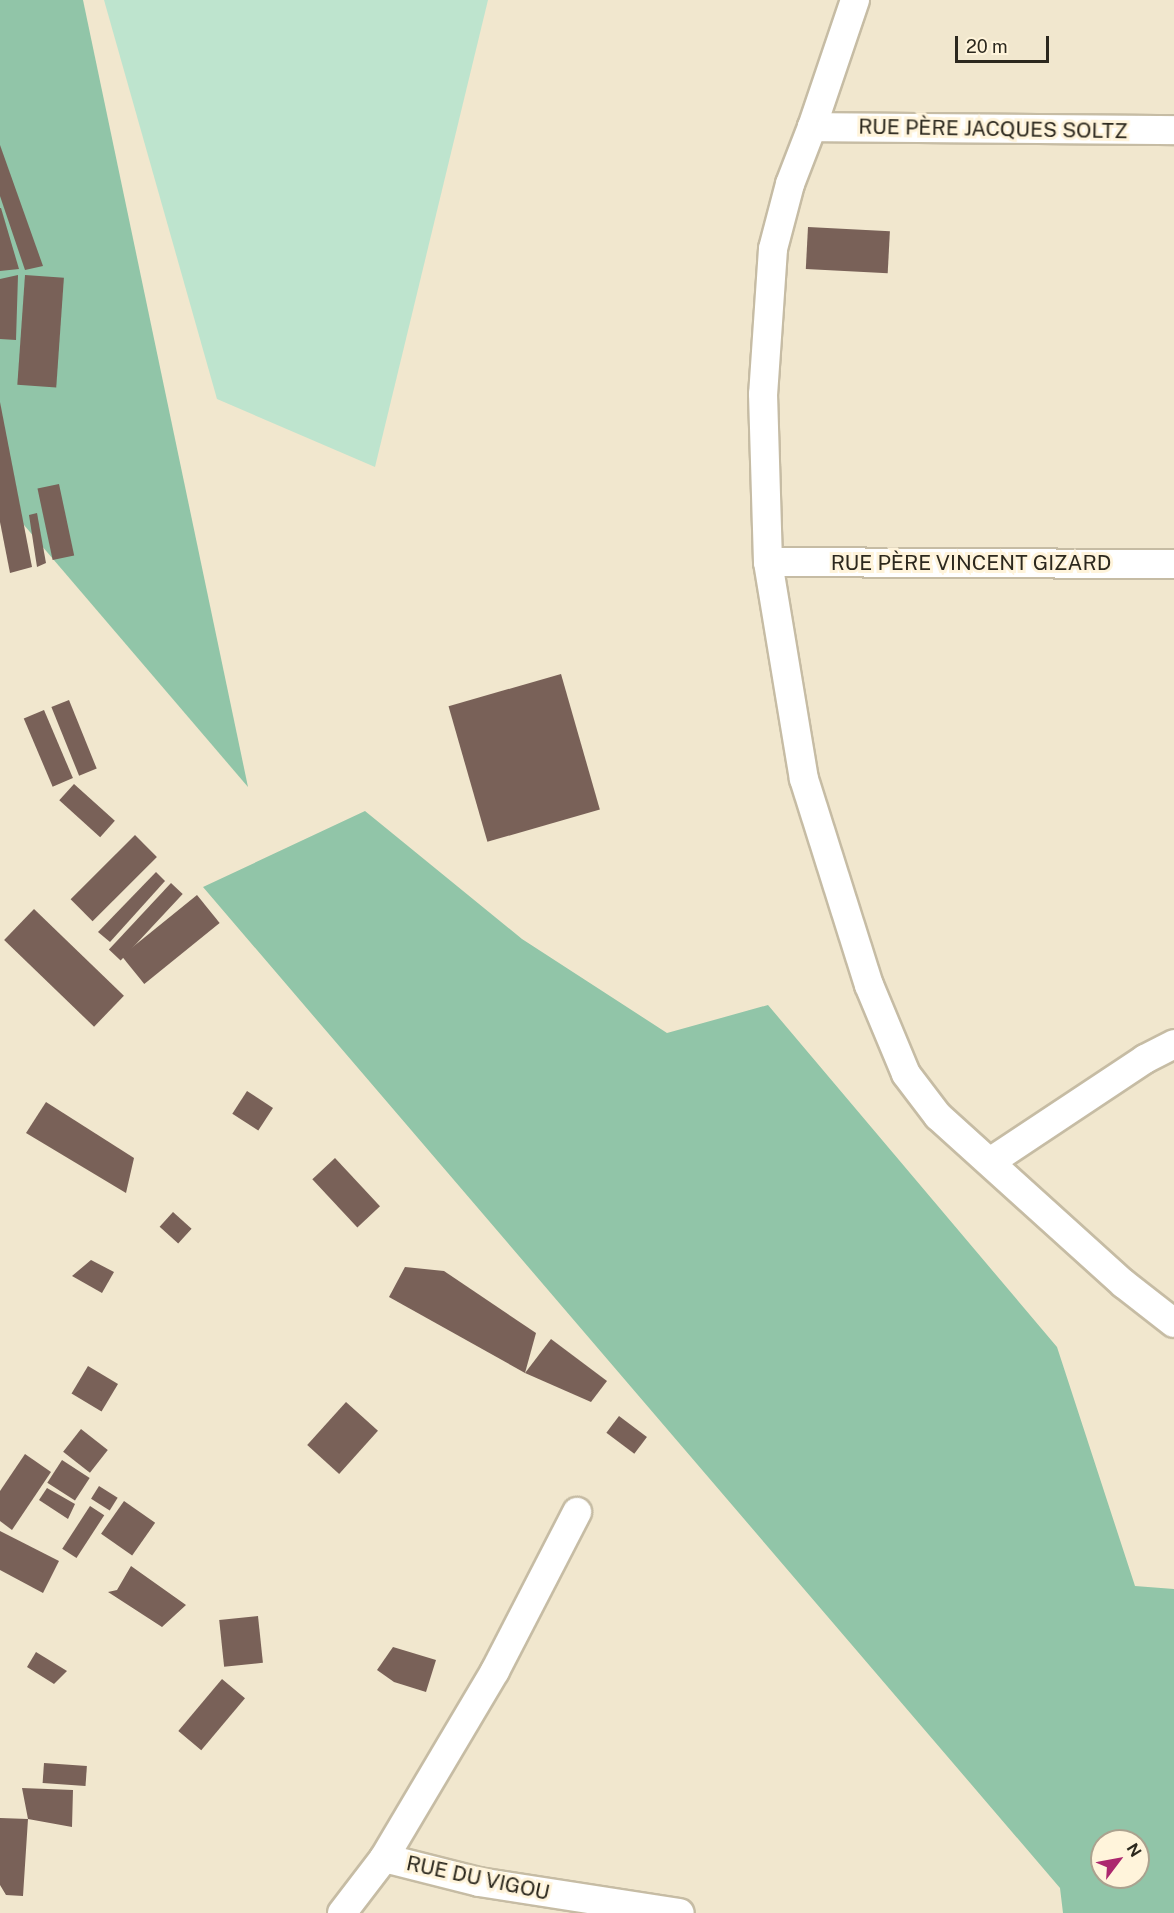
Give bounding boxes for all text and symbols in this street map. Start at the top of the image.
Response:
scale bar [958,24,1052,62]
text: 20 m [966,36,1008,57]
street label: RUE PÈRE JACQUES SOLTZ [858,114,1128,144]
street label: RUE PÈRE VINCENT GIZARD [831,550,1111,576]
north arrow [1090,1829,1150,1889]
text: N [1123,1840,1145,1861]
street label: RUE DU VIGOU [404,1850,552,1906]

